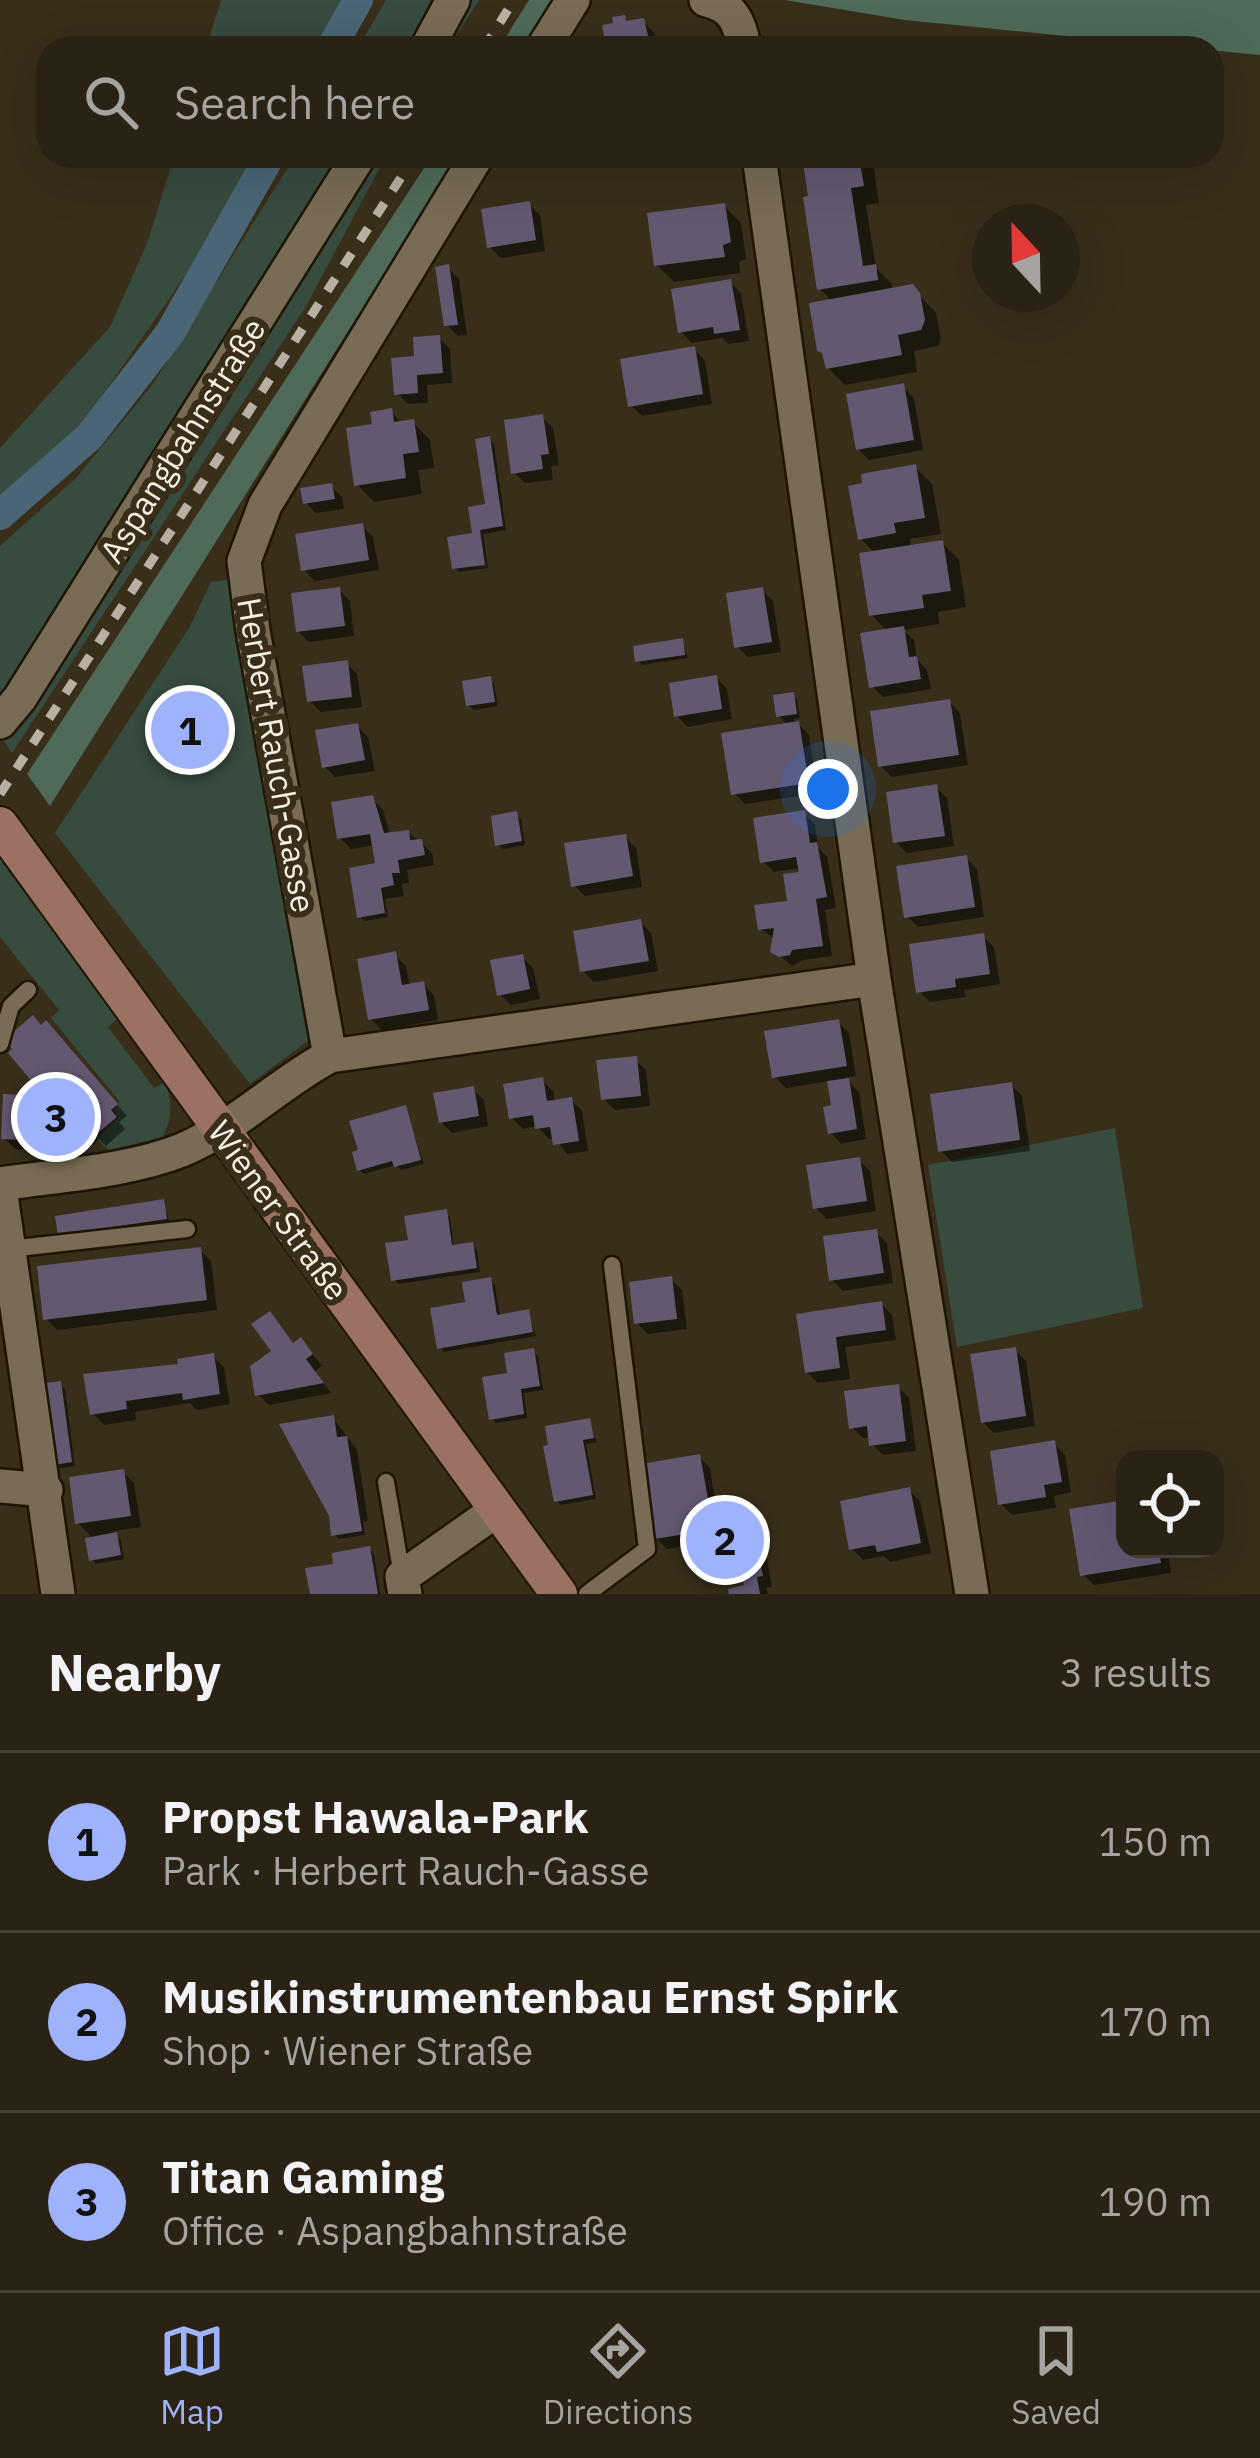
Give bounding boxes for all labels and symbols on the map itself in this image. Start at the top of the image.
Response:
north arrow [972,204,1080,312]
street label: Aspangbahnstraße [89,310,275,570]
street label: Herbert Rauch-Gasse [228,594,326,916]
pin: 1 [151,685,229,775]
your location [798,759,858,819]
pin: 3 [17,1072,95,1162]
street label: Wiener Straße [199,1112,359,1308]
pin: 2 [686,1495,764,1585]

